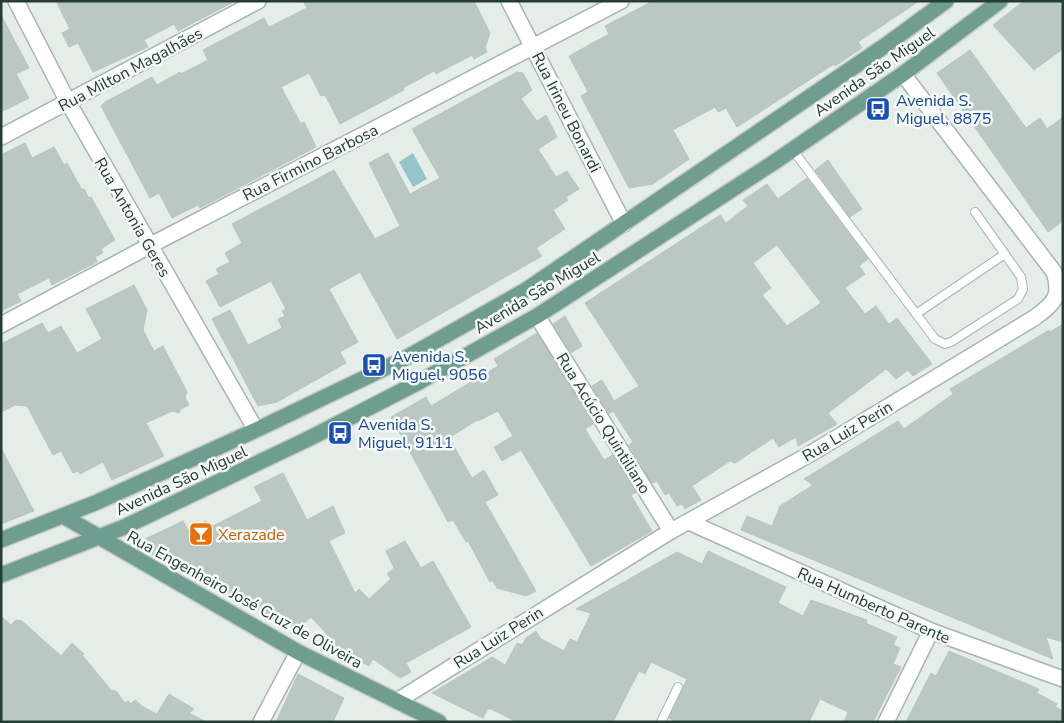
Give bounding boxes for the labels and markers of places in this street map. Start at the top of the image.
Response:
place label: Avenida S. Miguel, 8875 [896,90,991,130]
bus stop icon: Avenida S. Miguel, 8875 [865,96,891,122]
place label: Avenida S. Miguel, 9056 [392,346,487,386]
bus stop icon: Avenida S. Miguel, 9056 [361,352,387,378]
place label: Avenida S. Miguel, 9111 [358,414,453,454]
bus stop icon: Avenida S. Miguel, 9111 [327,420,353,446]
bar icon: Xerazade [188,521,214,547]
place label: Xerazade [218,524,285,546]

